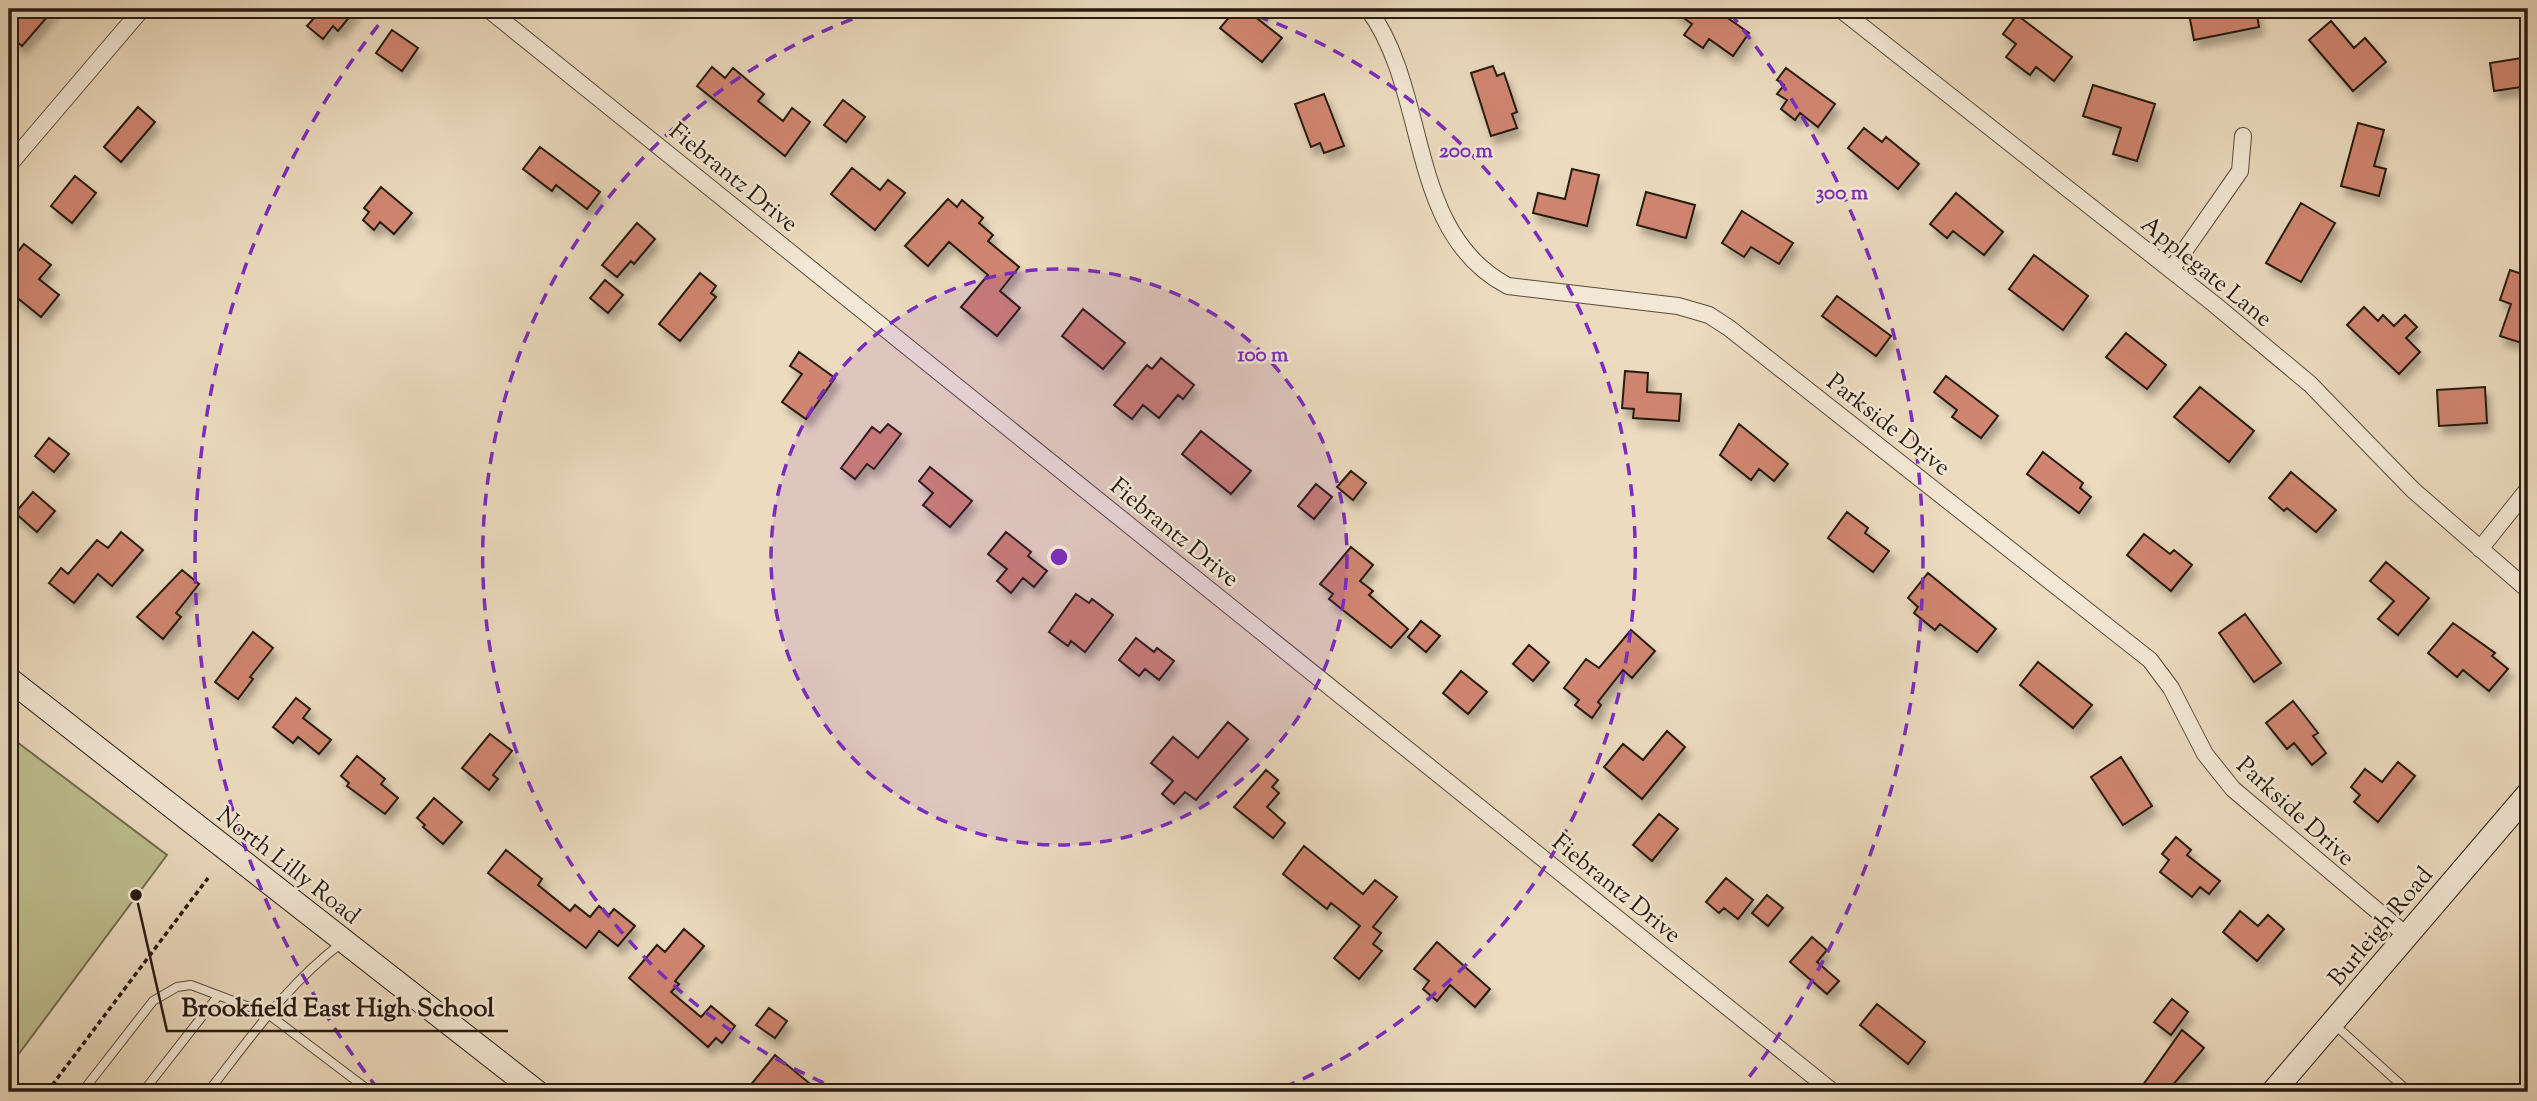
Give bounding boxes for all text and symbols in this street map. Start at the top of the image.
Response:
street label: Fiebrantz Drive [661,116,805,241]
text: 200 m [1439,137,1494,167]
text: 300 m [1816,179,1869,209]
street label: Applegate Lane [2133,209,2279,336]
text: 100 m [1238,341,1289,371]
street label: Parkside Drive [1818,366,1957,485]
street label: Fiebrantz Drive [1102,471,1246,596]
centre of rings [1047,545,1071,569]
street label: Parkside Drive [2228,750,2362,875]
street label: North Lilly Road [209,800,367,934]
street label: Fiebrantz Drive [1544,827,1688,952]
street label: Burleigh Road [2321,860,2442,995]
callout: Brookfield East High School [167,984,508,1031]
text: Brookfield East High School [181,991,495,1028]

